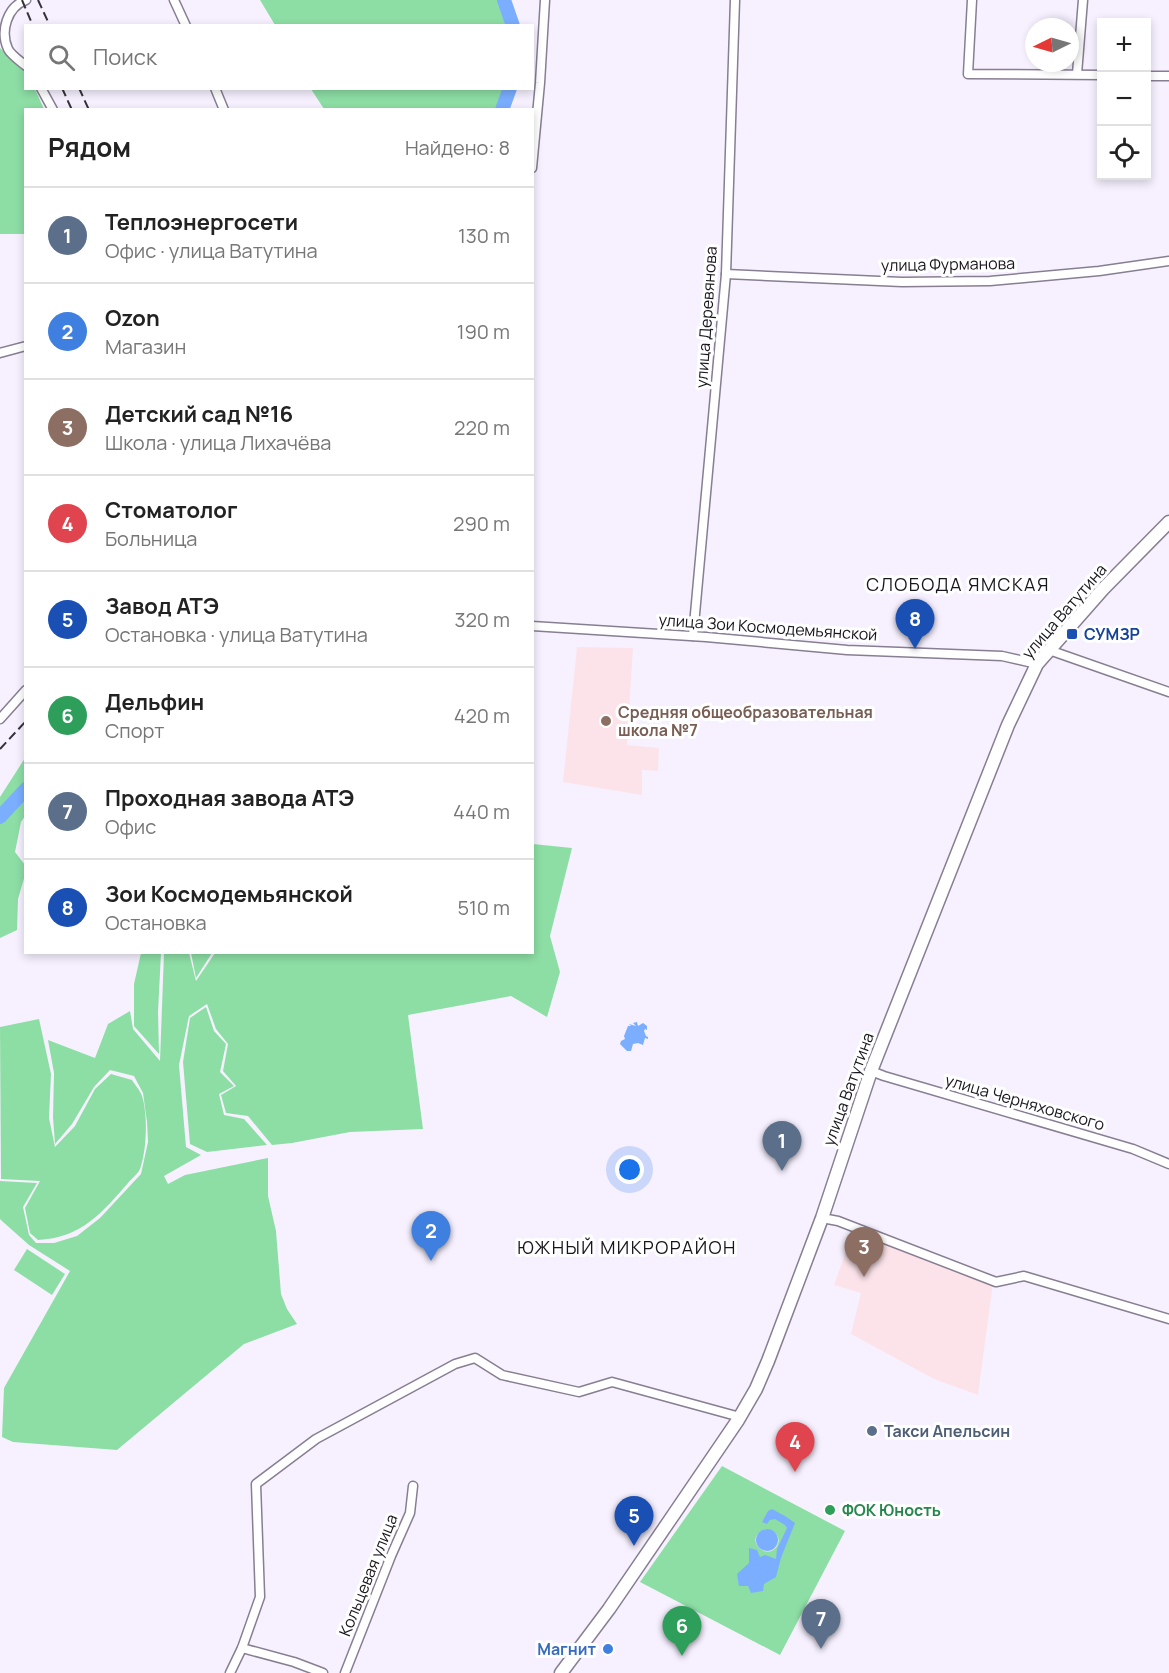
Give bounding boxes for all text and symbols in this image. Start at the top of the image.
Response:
north arrow [1025,18,1079,72]
map controls [1097,18,1151,180]
button: + [1097,18,1151,72]
search box [24,24,534,90]
icon: search [45,41,78,74]
text: Поиск [93,42,157,72]
button: − [1097,72,1151,126]
button: locate [1097,126,1151,180]
text: Рядом [48,129,131,165]
text: Найдено: 8 [405,134,510,161]
text: Теплоэнергосети [105,207,298,237]
text: 1 [63,222,72,249]
text: 130 m [458,222,510,249]
text: Офис · улица Ватутина [105,237,318,264]
street label: улица Деревянова [690,245,722,389]
street label: улица Фурманова [881,252,1015,276]
text: Ozon [105,303,160,333]
text: 2 [62,318,73,345]
text: 190 m [457,318,510,345]
text: Магазин [105,333,186,360]
text: Детский сад №16 [105,399,293,429]
text: 3 [62,414,73,441]
text: 220 m [454,414,510,441]
text: Школа · улица Лихачёва [105,429,331,456]
text: Стоматолог [105,495,237,525]
text: 4 [61,510,74,537]
text: 290 m [453,510,510,537]
text: Больница [105,525,197,552]
street label: улица Ватутина [1017,559,1111,663]
district label: СЛОБОДА ЯМСКАЯ [866,572,1050,596]
text: Завод АТЭ [105,591,219,621]
pin: 8 [896,600,934,649]
text: 5 [62,606,73,633]
text: 320 m [454,606,510,633]
street label: улица Зои Космодемьянской [658,608,878,646]
text: Остановка · улица Ватутина [105,621,368,648]
place label: СУМЗР [1084,623,1140,645]
marker: СУМЗР [1065,627,1079,641]
text: Дельфин [105,687,204,717]
place label: Средняя общеобразовательная школа №7 [618,701,873,741]
text: 6 [61,702,74,729]
text: 420 m [454,702,510,729]
marker: Средняя общеобразовательная школа №7 [599,714,613,728]
text: Спорт [105,717,165,744]
text: Проходная завода АТЭ [105,783,354,813]
text: 7 [62,798,73,825]
text: 440 m [453,798,510,825]
text: Офис [105,813,156,840]
text: Зои Космодемьянской [105,879,353,909]
text: 8 [61,894,74,921]
text: 510 m [457,894,510,921]
text: Остановка [105,909,207,936]
street label: улица Ватутина [817,1029,879,1149]
street label: улица Черняховского [943,1069,1107,1135]
pin: 1 [762,1122,802,1171]
your location [615,1155,644,1184]
pin: 2 [412,1212,450,1261]
pin: 3 [844,1228,884,1277]
district label: ЮЖНЫЙ МИКРОРАЙОН [517,1235,737,1259]
place label: Такси Апельсин [884,1420,1010,1442]
pin: 4 [776,1422,814,1472]
marker: Такси Апельсин [865,1424,879,1438]
pin: 5 [614,1496,654,1546]
place label: ФОК Юность [842,1499,941,1521]
marker: ФОК Юность [823,1503,837,1517]
street label: Кольцевая улица [333,1511,403,1639]
pin: 7 [802,1600,840,1649]
pin: 6 [662,1606,702,1656]
place label: Магнит [537,1638,596,1660]
marker: Магнит [601,1642,615,1656]

